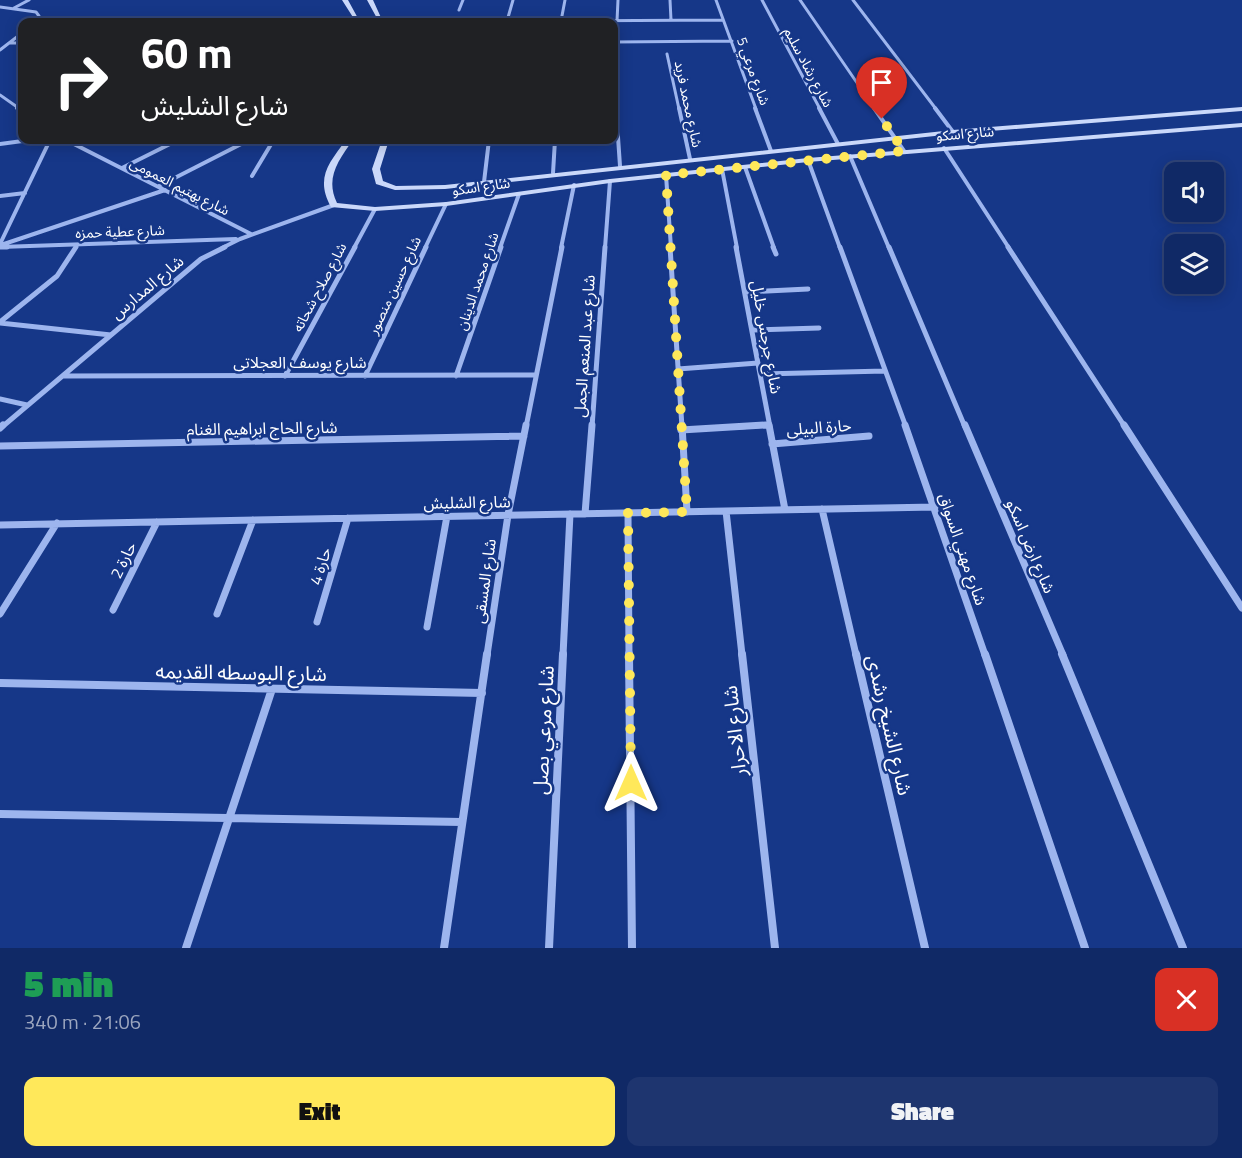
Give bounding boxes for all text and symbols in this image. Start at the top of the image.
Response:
text: 60 m [141,20,233,84]
street label: شارع رشاد سليم [778,23,839,111]
street label: شارع مرعي 5 [731,34,776,108]
icon: right [42,42,120,120]
pin [856,57,907,119]
street label: شارع محمد فريد [669,59,708,150]
icon: arrive [865,66,898,99]
text: شارع الشليش [141,84,288,125]
street label: شارع اسكو [935,120,995,147]
street label: شارع بهتيم العمومى [126,152,233,221]
map controls [1164,162,1224,294]
button: sound [1164,162,1224,222]
street label: شارع اسكو [451,172,512,201]
street label: شارع عطية حمزه [75,219,165,244]
street label: شارع محمد الدينان [450,229,505,333]
street label: شارع حسين منصور [362,232,427,339]
button: layers [1164,234,1224,294]
street label: شارع صلاح شحاته [287,239,352,336]
street label: شارع المدارس [105,249,189,326]
street label: شارع عبد المنعم الجمل [567,274,602,418]
street label: شارع جرجس خليل [744,278,789,396]
street label: شارع يوسف العجلاتى [233,350,367,375]
street label: حارة البيلى [786,413,852,441]
street label: شارع الحاج ابراهيم الغنام [186,415,338,442]
street label: شارع الشليش [423,489,511,516]
street label: شارع مهني السواق [932,490,993,609]
street label: شارع ارض اسكو [999,495,1062,597]
street label: شارع المسقى [466,537,503,625]
street label: حارة 2 [104,538,142,582]
street label: حارة 4 [303,544,337,588]
street label: شارع الشيخ رشدى [859,652,921,798]
street label: شارع البوسطه القديمه [155,655,327,689]
street label: شارع مرعي بصل [524,665,563,795]
street label: شارع الاحرار [714,684,754,779]
position arrow [599,751,663,815]
text: 5 min [24,956,113,1011]
button: close [1155,968,1218,1031]
text: 340 m · 21:06 [24,1006,141,1037]
button: Exit [24,1077,615,1146]
button: Share [627,1077,1218,1146]

